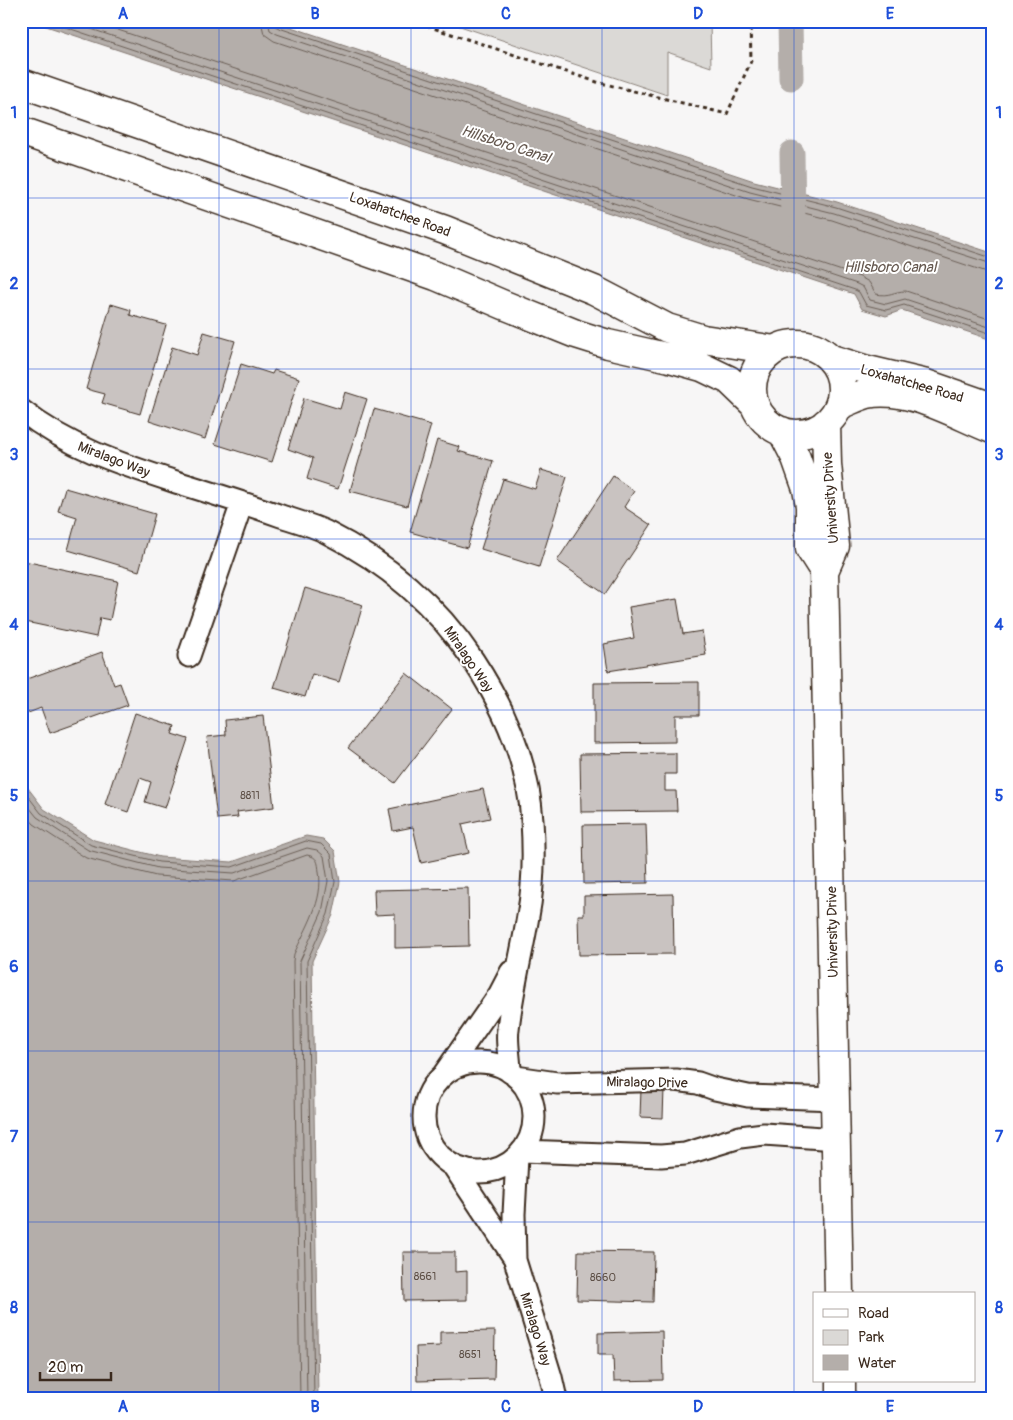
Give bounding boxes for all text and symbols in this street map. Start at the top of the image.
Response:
text: A [118,4,129,24]
text: B [310,4,320,24]
text: C [501,4,511,24]
text: D [693,4,703,24]
text: E [886,4,895,24]
text: 1 [11,103,17,123]
text: 1 [996,103,1002,123]
water label: Hillsboro Canal [459,121,554,168]
street label: Loxahatchee Road [347,188,453,241]
water label: Hillsboro Canal [844,258,938,277]
text: 2 [10,274,19,294]
text: 2 [995,274,1004,294]
street label: Loxahatchee Road [858,361,966,406]
street label: Miralago Way [75,438,152,481]
text: 3 [10,445,19,465]
text: 3 [995,445,1004,465]
street label: University Drive [819,452,842,544]
text: 4 [9,615,19,635]
text: 4 [994,615,1004,635]
street label: Miralago Way [440,623,497,696]
text: 5 [10,786,19,806]
text: 5 [995,786,1004,806]
house number: 8811 [240,789,260,802]
street label: University Drive [823,886,842,978]
text: 6 [9,957,19,977]
text: 6 [994,957,1004,977]
street label: Miralago Drive [606,1073,688,1092]
text: 7 [10,1127,19,1147]
text: 7 [995,1127,1004,1147]
house number: 8661 [414,1270,436,1283]
house number: 8660 [590,1271,616,1284]
street label: Miralago Way [516,1290,555,1368]
legend [813,1292,976,1382]
text: 8 [10,1298,18,1318]
text: 8 [995,1298,1003,1318]
text: Road [858,1304,889,1323]
text: Park [858,1328,885,1347]
house number: 8651 [459,1348,481,1361]
scale bar [40,1350,111,1382]
text: Water [858,1354,897,1373]
text: 20 m [48,1358,83,1377]
text: A [118,1397,129,1417]
text: B [310,1397,320,1417]
text: C [501,1397,511,1417]
text: D [693,1397,703,1417]
text: E [886,1397,895,1417]

